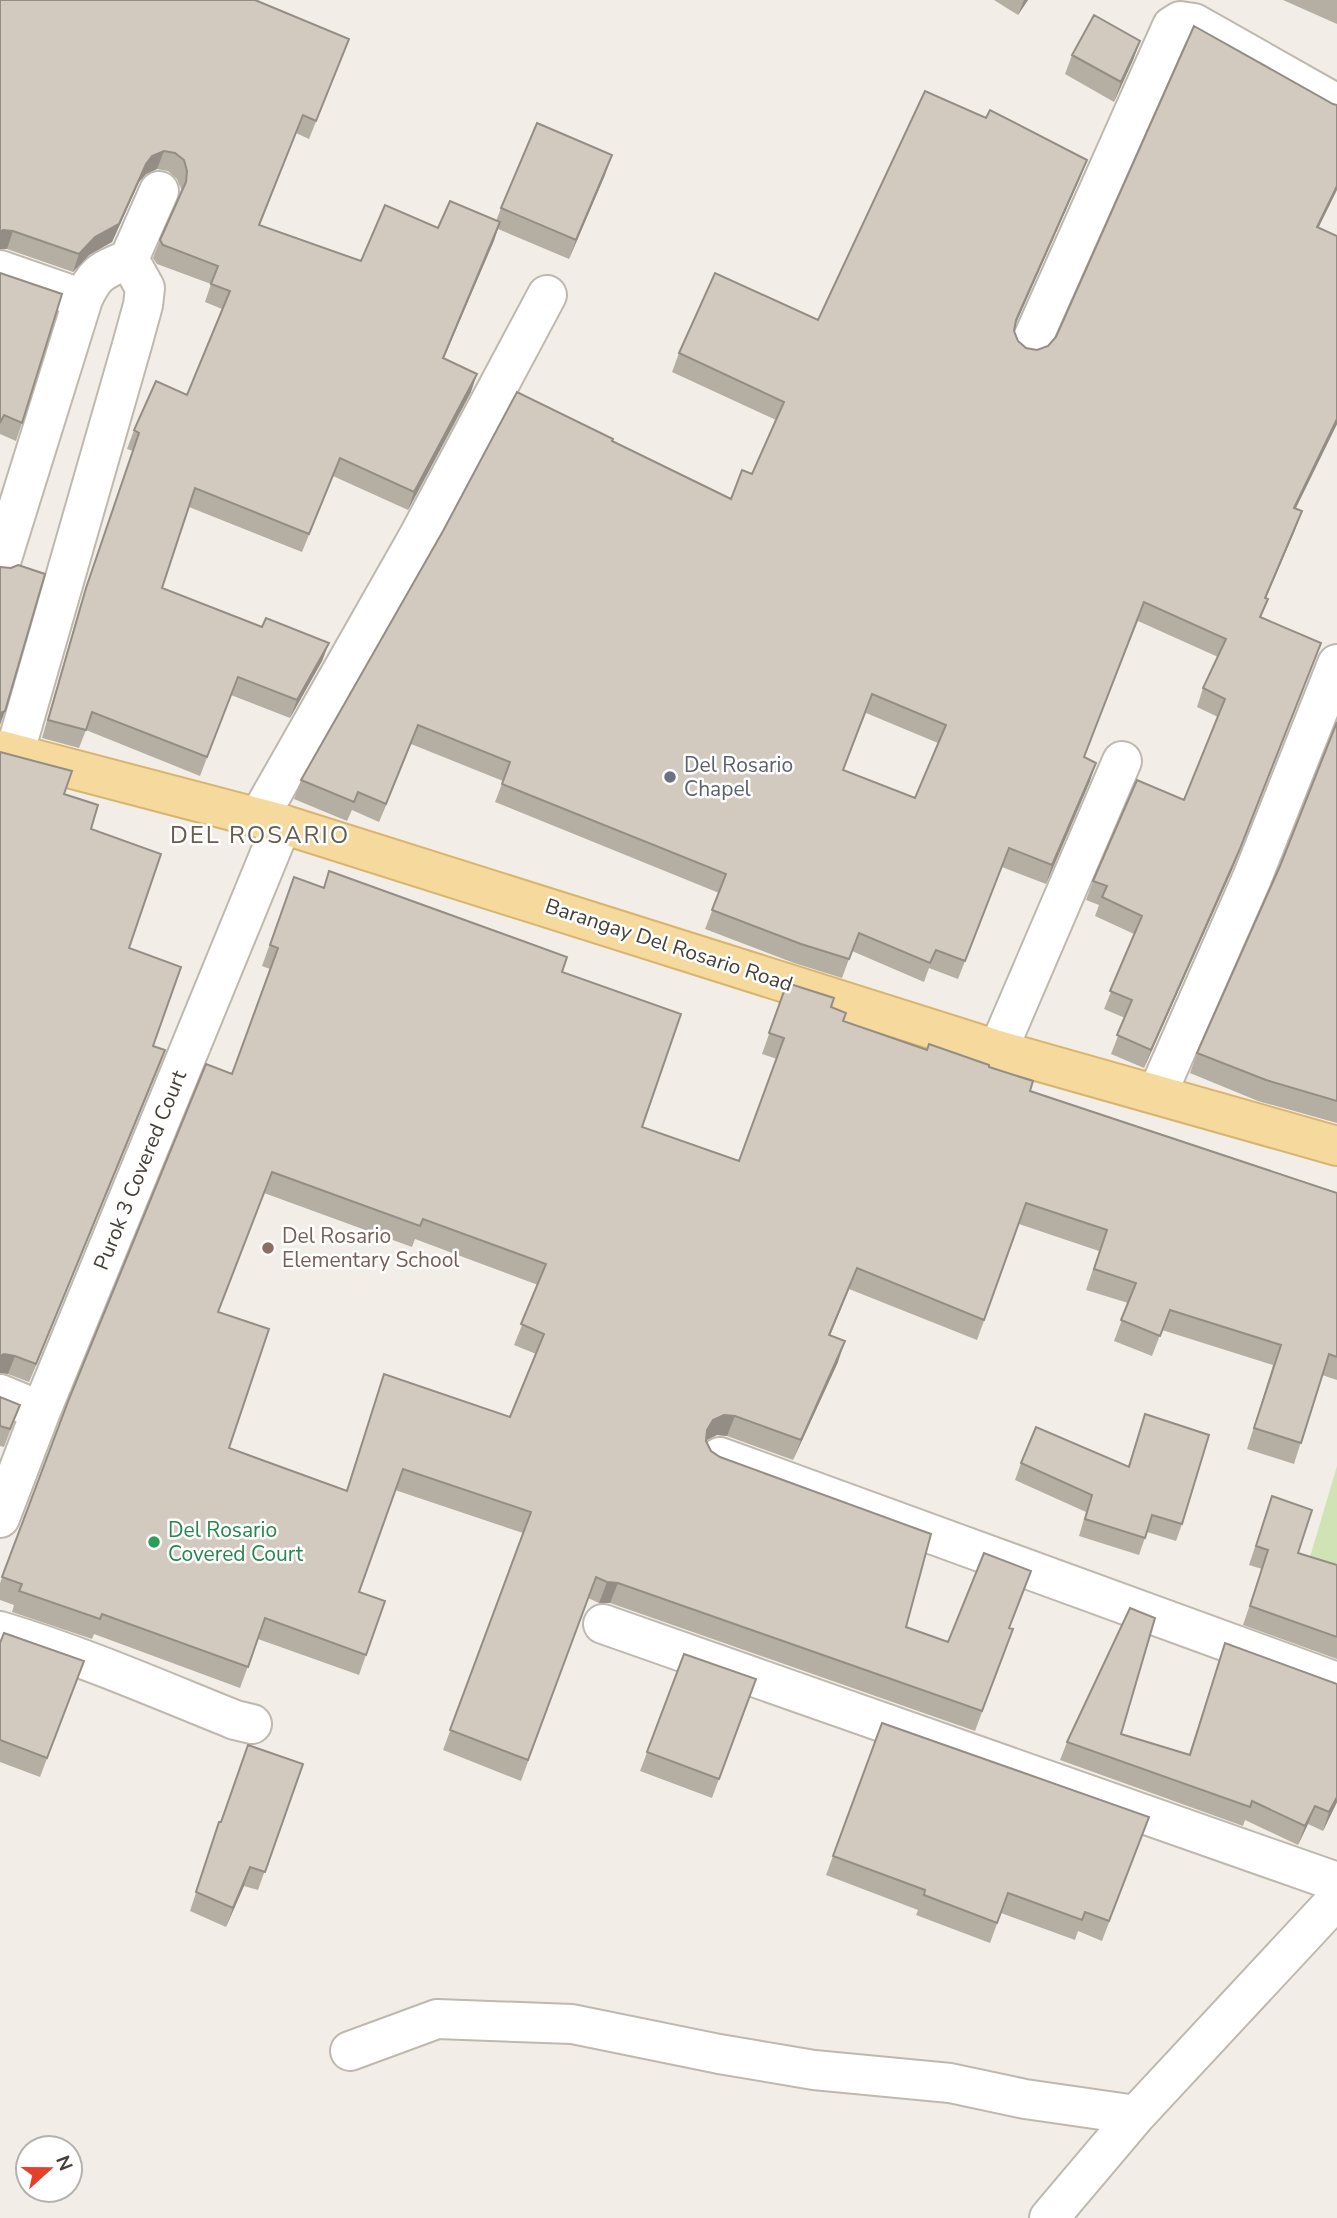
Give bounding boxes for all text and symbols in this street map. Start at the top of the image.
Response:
place label: Del Rosario Chapel [684,751,793,803]
marker: Del Rosario Chapel [662,769,678,785]
district label: DEL ROSARIO [170,819,350,851]
street label: Barangay Del Rosario Road [542,892,796,998]
street label: Purok 3 Covered Court [87,1065,193,1274]
place label: Del Rosario Elementary School [282,1222,460,1274]
marker: Del Rosario Elementary School [260,1240,276,1256]
place label: Del Rosario Covered Court [168,1516,304,1568]
marker: Del Rosario Covered Court [146,1534,162,1550]
north arrow [14,2134,84,2204]
text: N [49,2152,79,2175]

